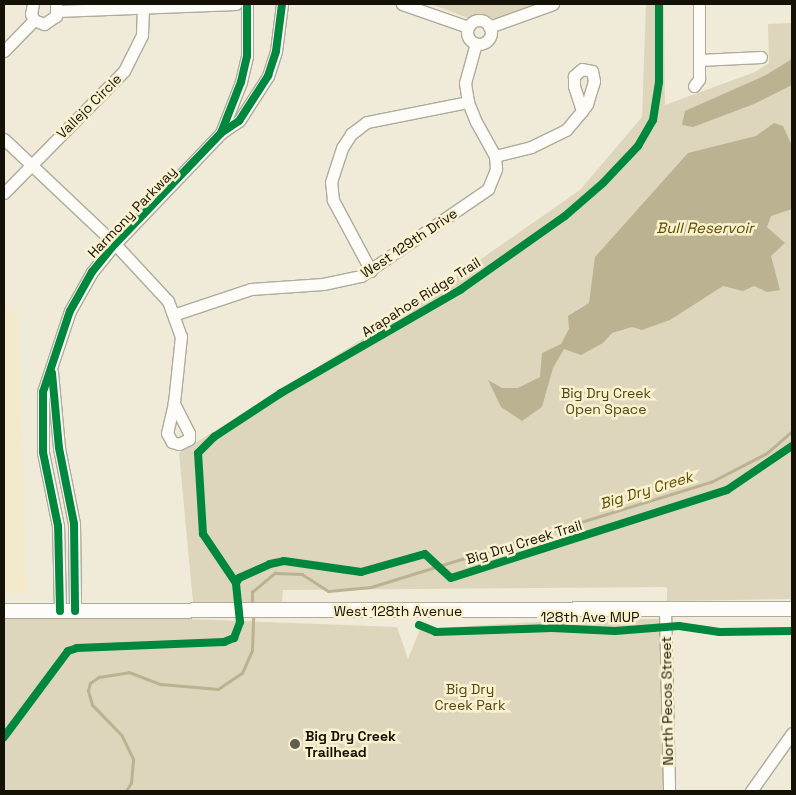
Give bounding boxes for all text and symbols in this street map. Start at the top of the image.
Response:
street label: Vallejo Circle [53,70,125,142]
street label: Harmony Parkway [84,163,180,261]
street label: West 129th Drive [358,205,460,281]
water label: Bull Reservoir [656,219,754,237]
street label: Arapahoe Ridge Trail [358,253,484,341]
park label: Big Dry Creek Open Space [561,385,651,418]
water label: Big Dry Creek [597,467,695,513]
street label: Big Dry Creek Trail [464,516,584,568]
street label: West 128th Avenue [334,603,462,619]
street label: 128th Ave MUP [540,609,640,625]
street label: North Pecos Street [657,636,677,766]
park label: Big Dry Creek Park [435,681,505,714]
place label: Big Dry Creek Trailhead [305,728,396,760]
marker: Big Dry Creek Trailhead [289,738,301,750]

